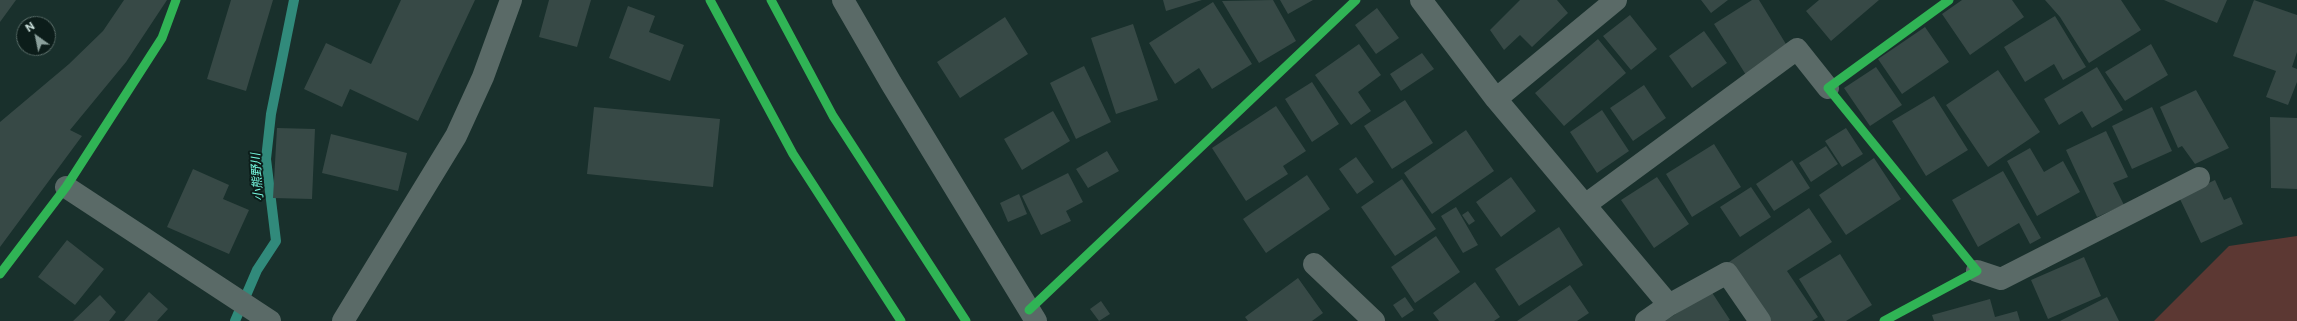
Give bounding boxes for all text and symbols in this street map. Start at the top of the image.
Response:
north arrow [16,16,56,56]
text: N [23,19,37,34]
water label: 小熊野川 [248,153,266,201]

